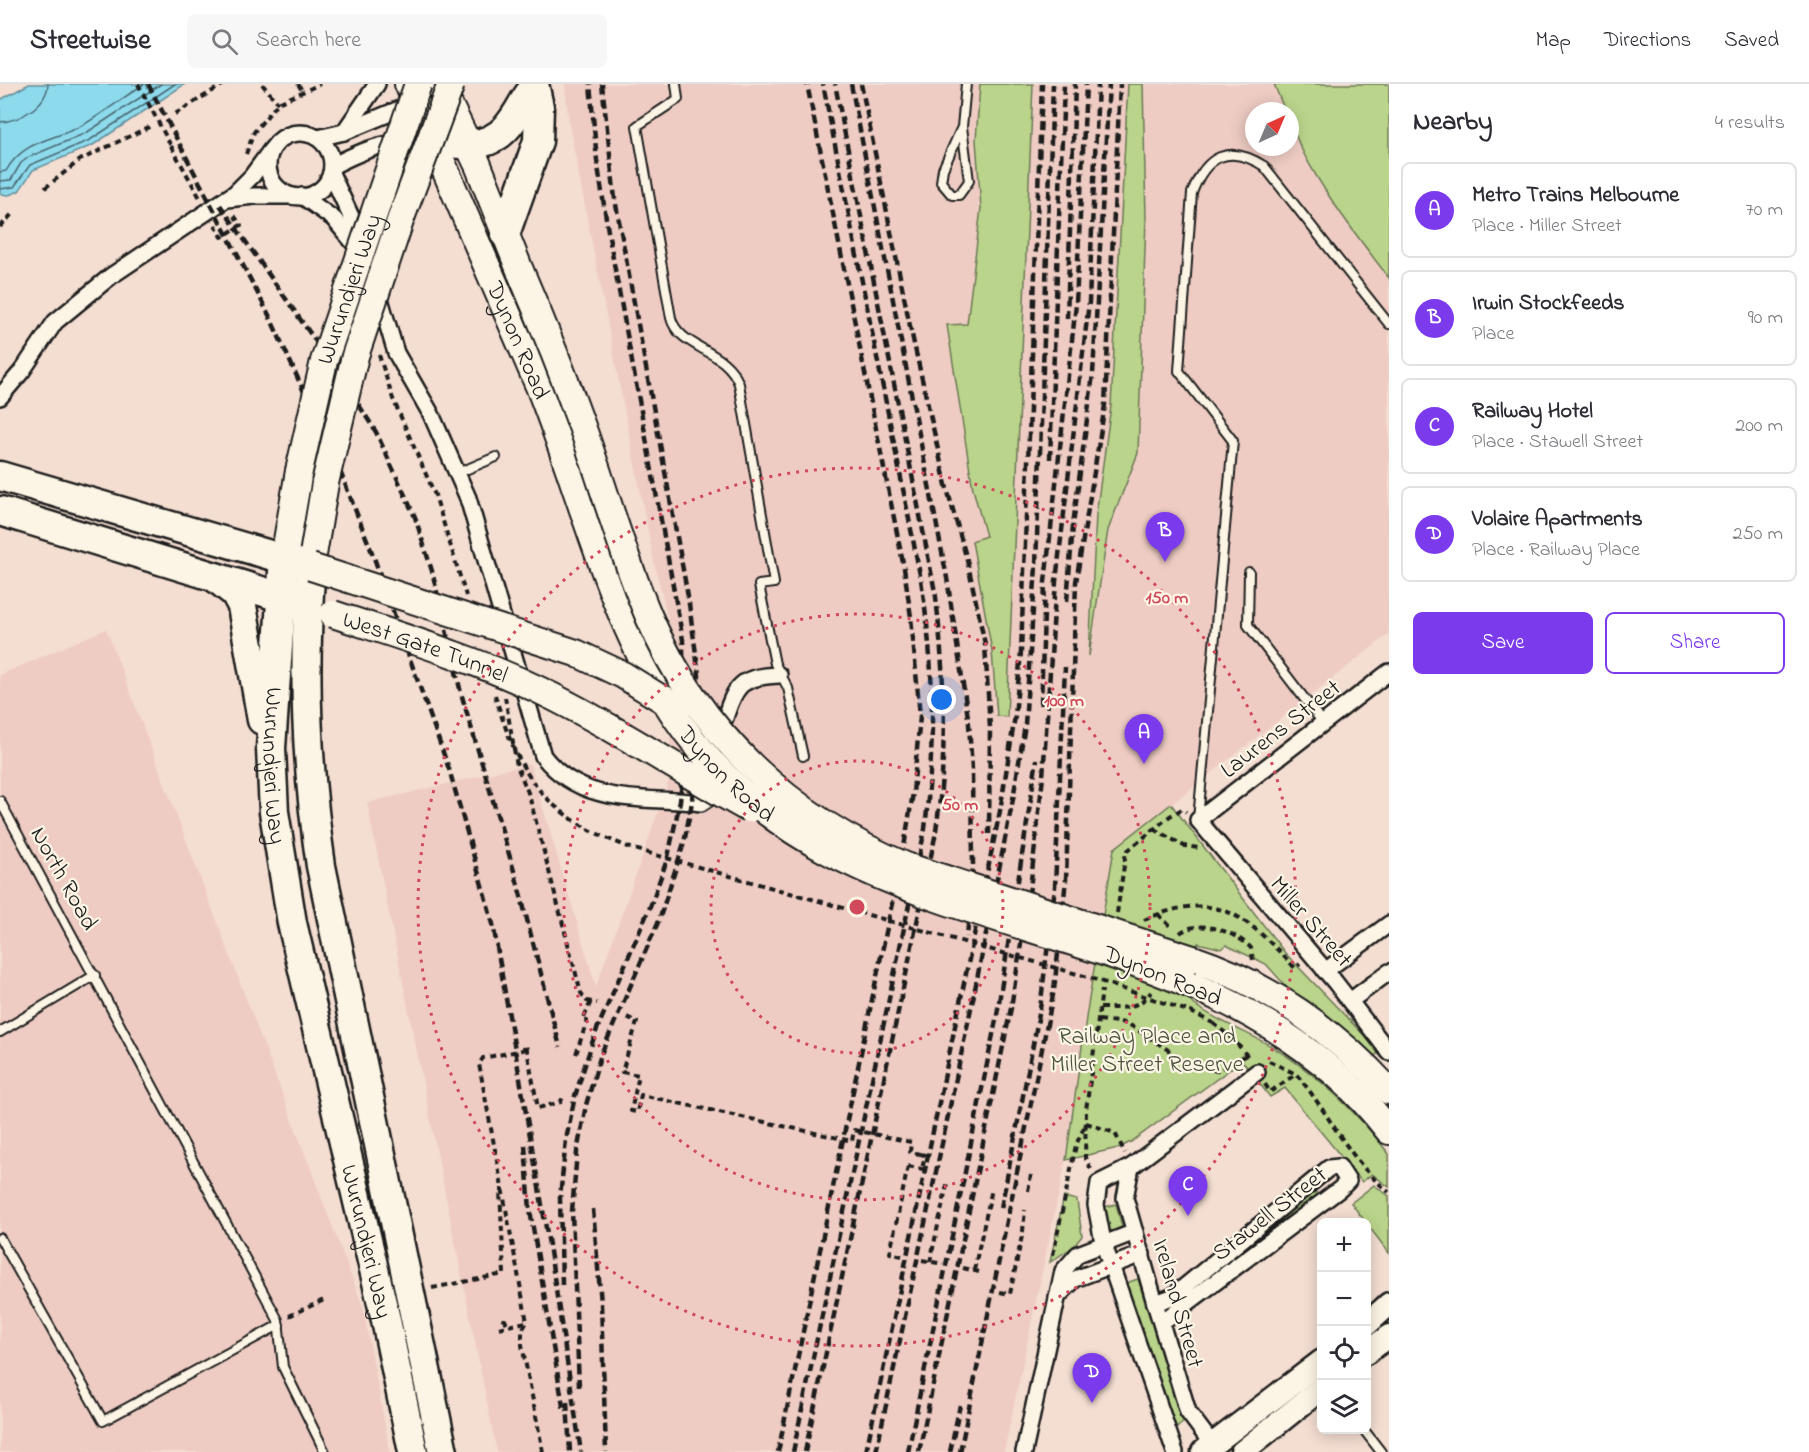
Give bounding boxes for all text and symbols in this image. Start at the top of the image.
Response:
search box [187,14,607,68]
text: Streetwise [30,21,151,62]
icon: search [208,25,241,58]
text: Search here [256,25,361,57]
text: Map [1535,26,1571,56]
text: Directions [1604,26,1691,56]
text: Saved [1724,26,1779,56]
north arrow [1245,102,1299,156]
text: Nearby [1413,104,1492,142]
text: 4 results [1715,109,1785,138]
text: Metro Trains Melbourne [1472,180,1679,212]
text: A [1428,196,1441,225]
text: 70 m [1746,196,1783,225]
street label: Wurundjeri Way [309,210,394,370]
text: Place · Miller Street [1472,212,1622,241]
street label: Dynon Road [475,276,558,405]
text: Irwin Stockfeeds [1472,288,1625,320]
text: B [1428,304,1441,333]
text: 90 m [1748,304,1783,333]
text: Place [1472,320,1514,349]
text: Railway Hotel [1472,396,1593,428]
text: C [1429,412,1440,441]
text: 200 m [1735,412,1783,441]
text: Place · Stawell Street [1472,428,1643,457]
text: Volaire Apartments [1472,504,1643,536]
pin: B [1146,512,1184,562]
text: D [1427,520,1442,549]
text: 250 m [1732,520,1783,549]
text: Place · Railway Place [1472,536,1640,565]
text: 150 m [1146,586,1188,612]
street label: West Gate Tunnel [338,603,513,694]
button: Save [1413,612,1593,674]
button: Share [1605,612,1785,674]
street label: Laurens Street [1214,672,1349,788]
your location [927,685,956,714]
street label: Wurundjeri Way [251,686,294,847]
text: 100 m [1044,689,1084,715]
pin: A [1124,714,1164,764]
street label: Dynon Road [667,718,782,833]
text: 50 m [942,793,978,819]
street label: North Road [20,821,106,938]
street label: Miller Street [1260,869,1360,976]
centre of rings [847,897,867,917]
street label: Dynon Road [1096,937,1227,1018]
park label: Railway Place and Miller Street Reserve [1051,1020,1244,1083]
street label: Stawell Street [1206,1159,1335,1271]
street label: Wurundjeri Way [330,1161,400,1322]
pin: C [1168,1166,1208,1216]
map controls [1317,1218,1371,1434]
button: + [1317,1218,1371,1272]
street label: Ireland Street [1141,1235,1212,1372]
button: − [1317,1272,1371,1326]
button: locate [1317,1326,1371,1380]
pin: D [1072,1354,1112,1403]
button: layers [1317,1380,1371,1434]

